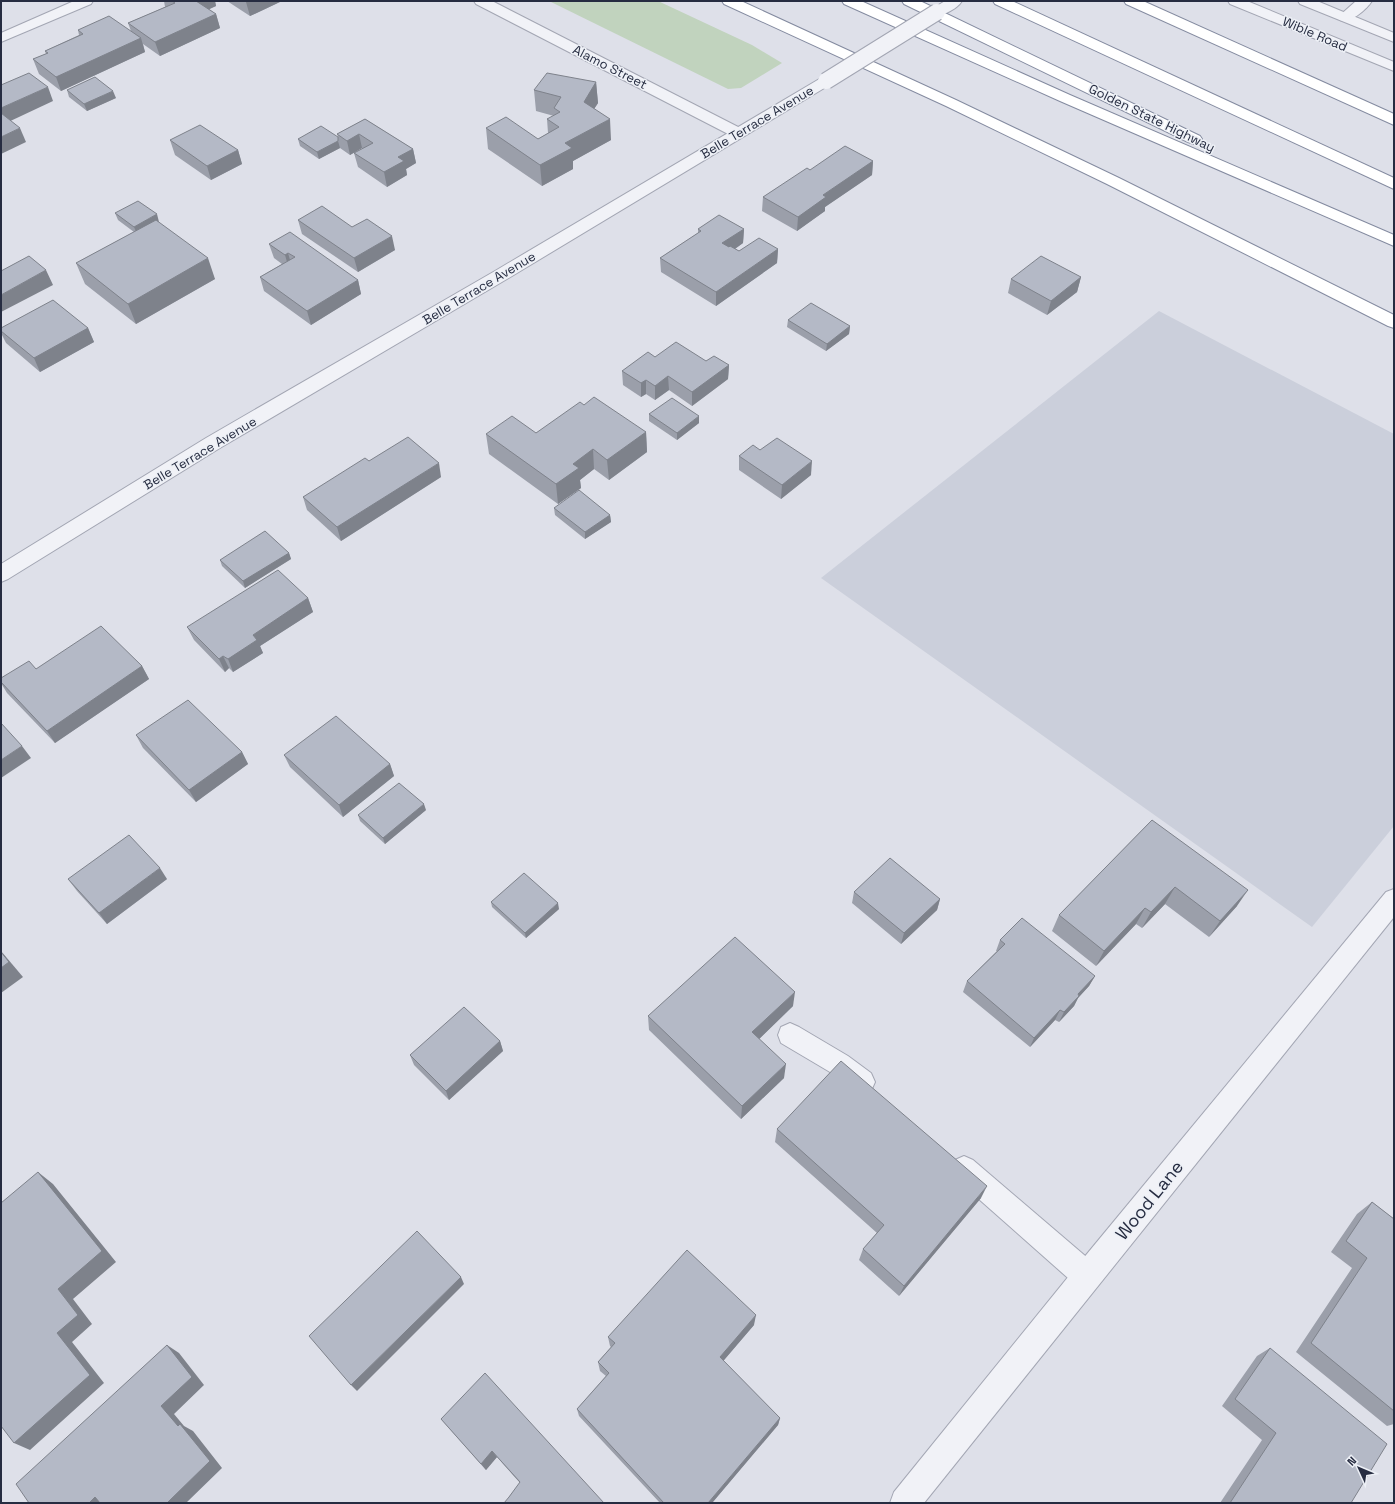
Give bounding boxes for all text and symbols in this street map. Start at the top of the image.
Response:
street label: Wible Road [1280,13,1350,55]
street label: Alamo Street [570,41,650,93]
street label: Golden State Highway [1086,80,1218,156]
street label: Belle Terrace Avenue [697,82,817,162]
street label: Belle Terrace Avenue [419,248,539,328]
street label: Belle Terrace Avenue [140,413,260,493]
street label: Wood Lane [1110,1156,1188,1244]
north arrow [1339,1448,1379,1488]
text: N [1344,1454,1359,1469]

